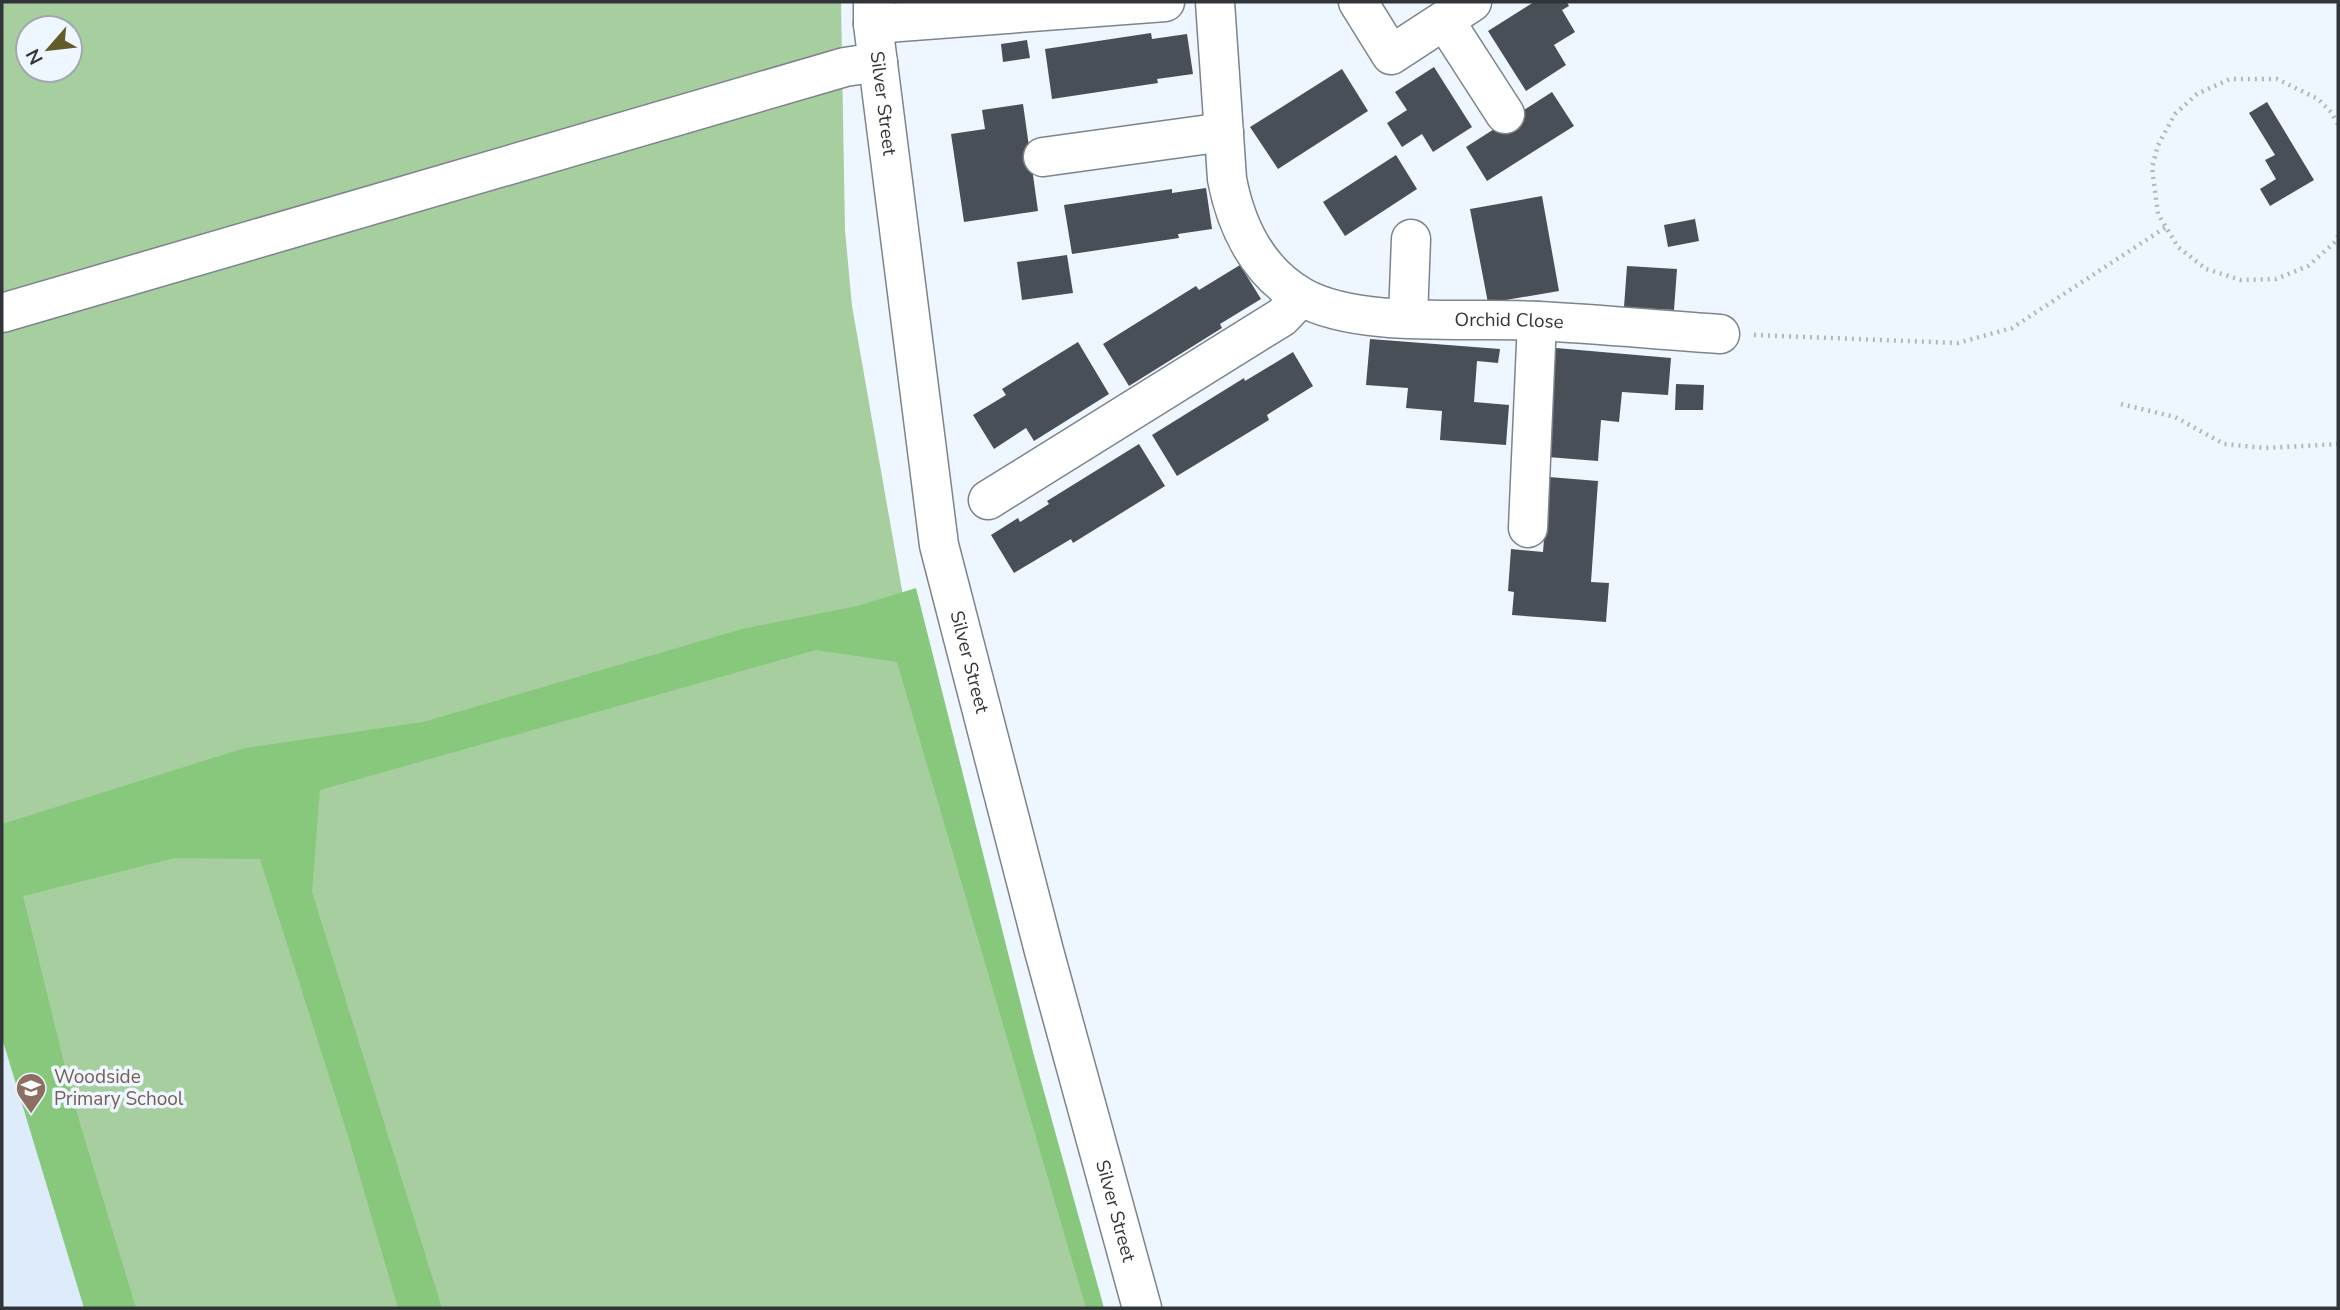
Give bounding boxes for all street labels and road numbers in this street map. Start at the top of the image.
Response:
street label: Silver Street [864,50,903,157]
street label: Orchid Close [1455,307,1565,335]
street label: Silver Street [944,608,995,716]
street label: Silver Street [1089,1157,1142,1265]

